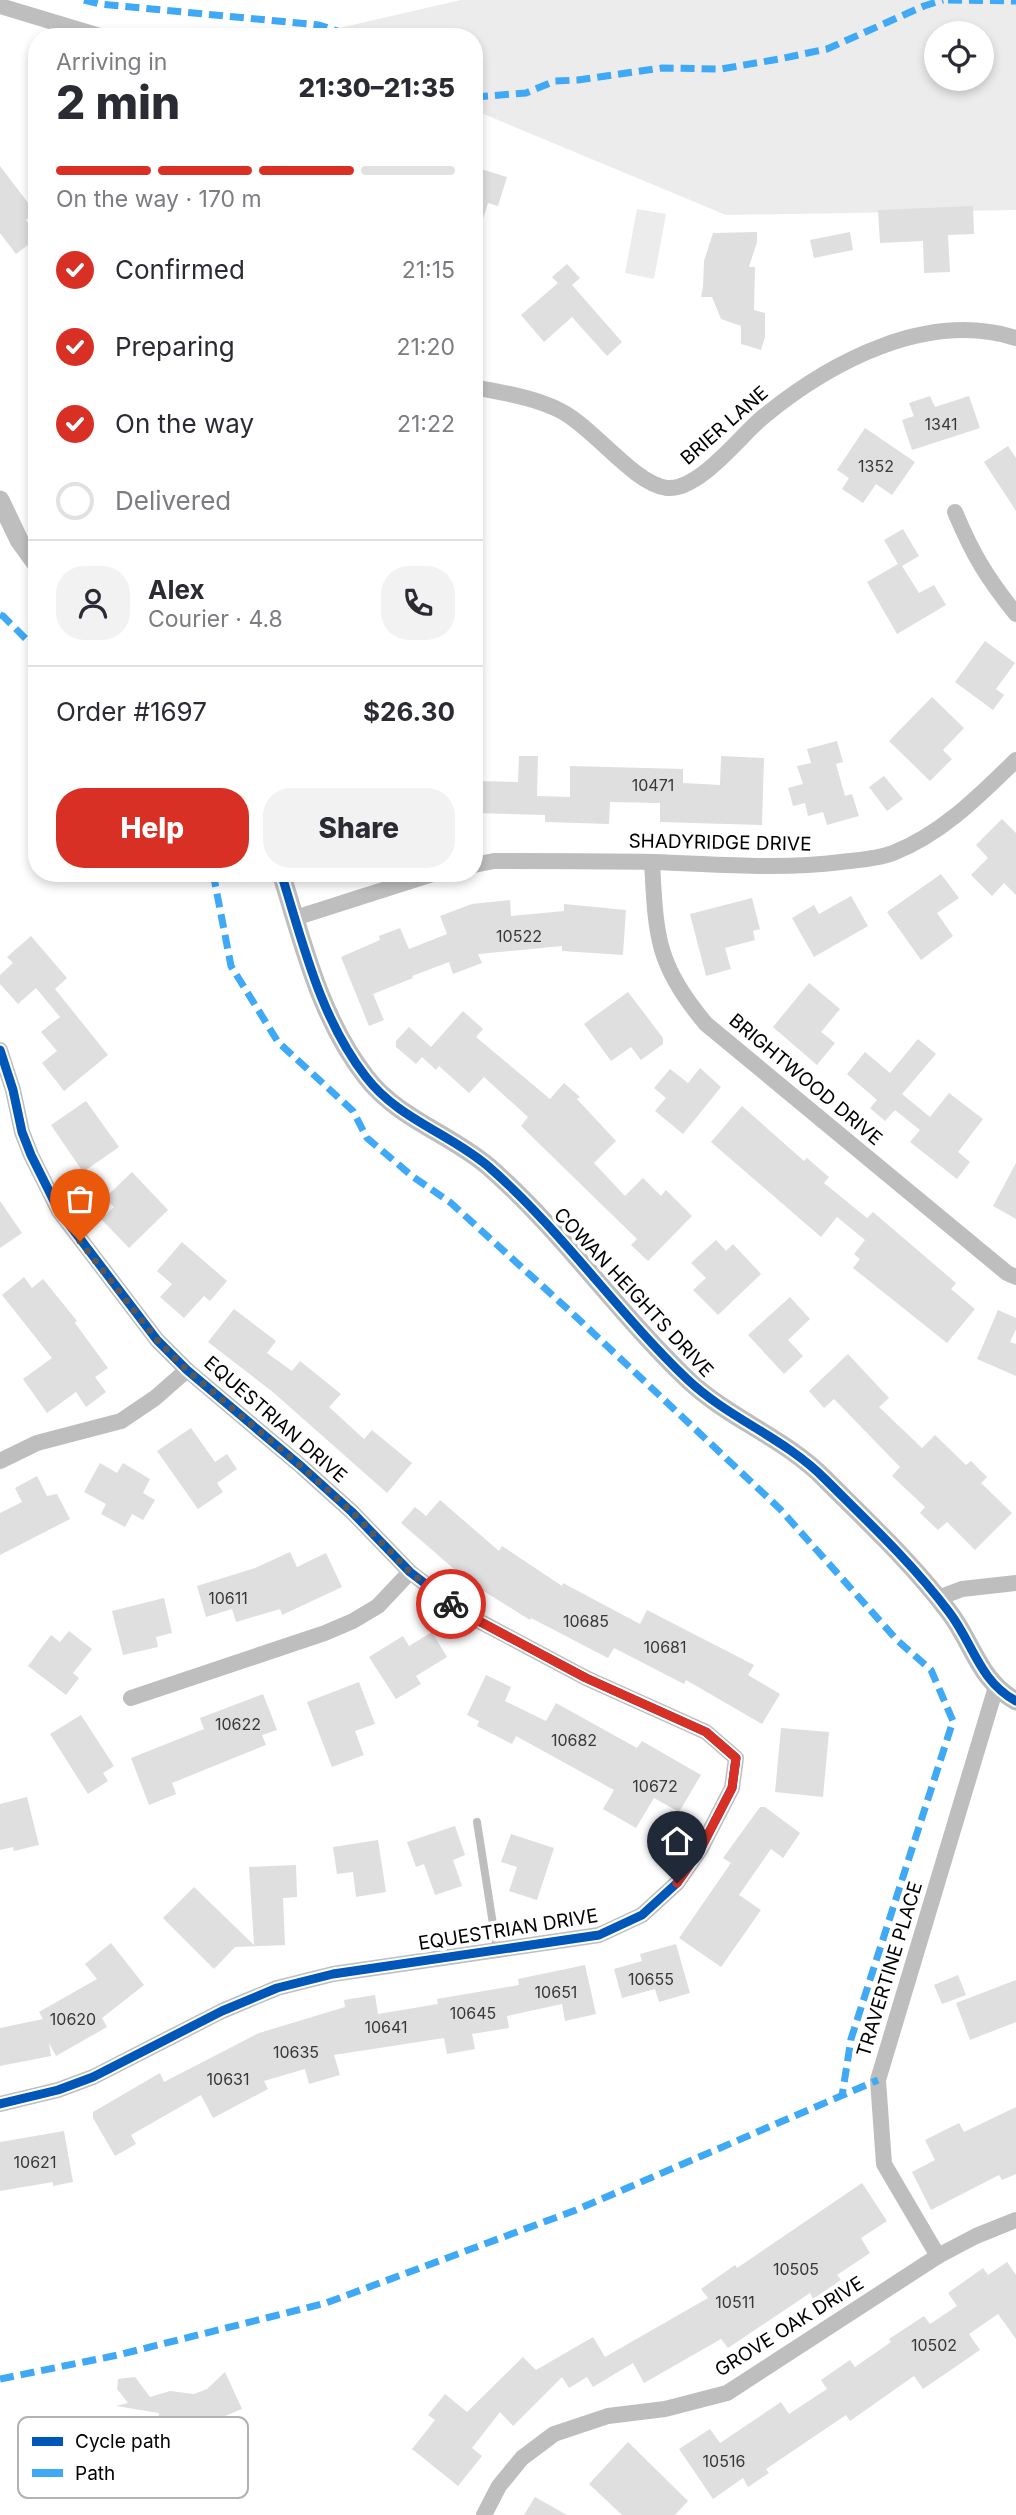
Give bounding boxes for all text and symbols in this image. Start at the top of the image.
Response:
map controls [924,21,994,91]
button: locate [924,21,994,91]
text: Arriving in [56,48,167,76]
text: 21:30–21:35 [298,72,455,103]
text: 2 min [56,74,180,130]
text: On the way · 170 m [56,185,262,213]
icon: check [56,251,94,289]
text: Confirmed [115,254,245,285]
text: 21:15 [402,256,455,284]
icon: check [56,328,94,366]
text: Preparing [115,331,235,362]
text: 21:20 [396,333,455,361]
street label: BRIER LANE [676,381,773,470]
icon: check [56,405,94,443]
text: On the way [115,408,254,439]
text: 21:22 [397,410,455,438]
house number: 1341 [925,414,957,434]
house number: 1352 [858,456,894,476]
text: Delivered [115,485,231,516]
button: person [56,566,130,640]
button: phone [381,566,455,640]
text: Alex [148,574,205,605]
text: Courier · 4.8 [148,605,283,633]
text: Order #1697 [56,696,207,727]
text: $26.30 [363,696,455,727]
house number: 10471 [632,775,674,795]
button: Help [56,788,249,868]
button: Share [263,788,455,868]
street label: SHADYRIDGE DRIVE [628,829,812,856]
house number: 10522 [496,926,542,946]
street label: BRIGHTWOOD DRIVE [724,1009,887,1150]
pin [50,1169,110,1241]
icon: bag [61,1180,99,1218]
street label: COWAN HEIGHTS DRIVE [549,1203,718,1382]
street label: EQUESTRIAN DRIVE [200,1351,352,1488]
courier [416,1569,486,1639]
icon: bike [432,1585,470,1623]
house number: 10611 [208,1588,248,1608]
house number: 10685 [563,1611,609,1631]
house number: 10681 [644,1637,686,1657]
house number: 10622 [215,1714,261,1734]
house number: 10682 [551,1730,597,1750]
house number: 10672 [632,1776,678,1796]
pin [647,1811,707,1883]
icon: home [658,1822,696,1860]
street label: TRAVERTINE PLACE [852,1879,927,2060]
street label: EQUESTRIAN DRIVE [417,1904,600,1955]
house number: 10655 [628,1969,674,1989]
house number: 10651 [535,1982,577,2002]
house number: 10645 [450,2003,496,2023]
house number: 10620 [50,2009,96,2029]
house number: 10641 [364,2017,408,2037]
house number: 10635 [273,2042,319,2062]
house number: 10631 [207,2069,249,2089]
house number: 10621 [14,2152,56,2172]
house number: 10505 [773,2259,819,2279]
street label: GROVE OAK DRIVE [711,2271,868,2381]
house number: 10511 [715,2292,755,2312]
house number: 10502 [911,2335,957,2355]
legend [18,2417,248,2498]
text: Cycle path [75,2430,171,2453]
house number: 10516 [703,2451,745,2471]
text: Path [75,2462,115,2485]

